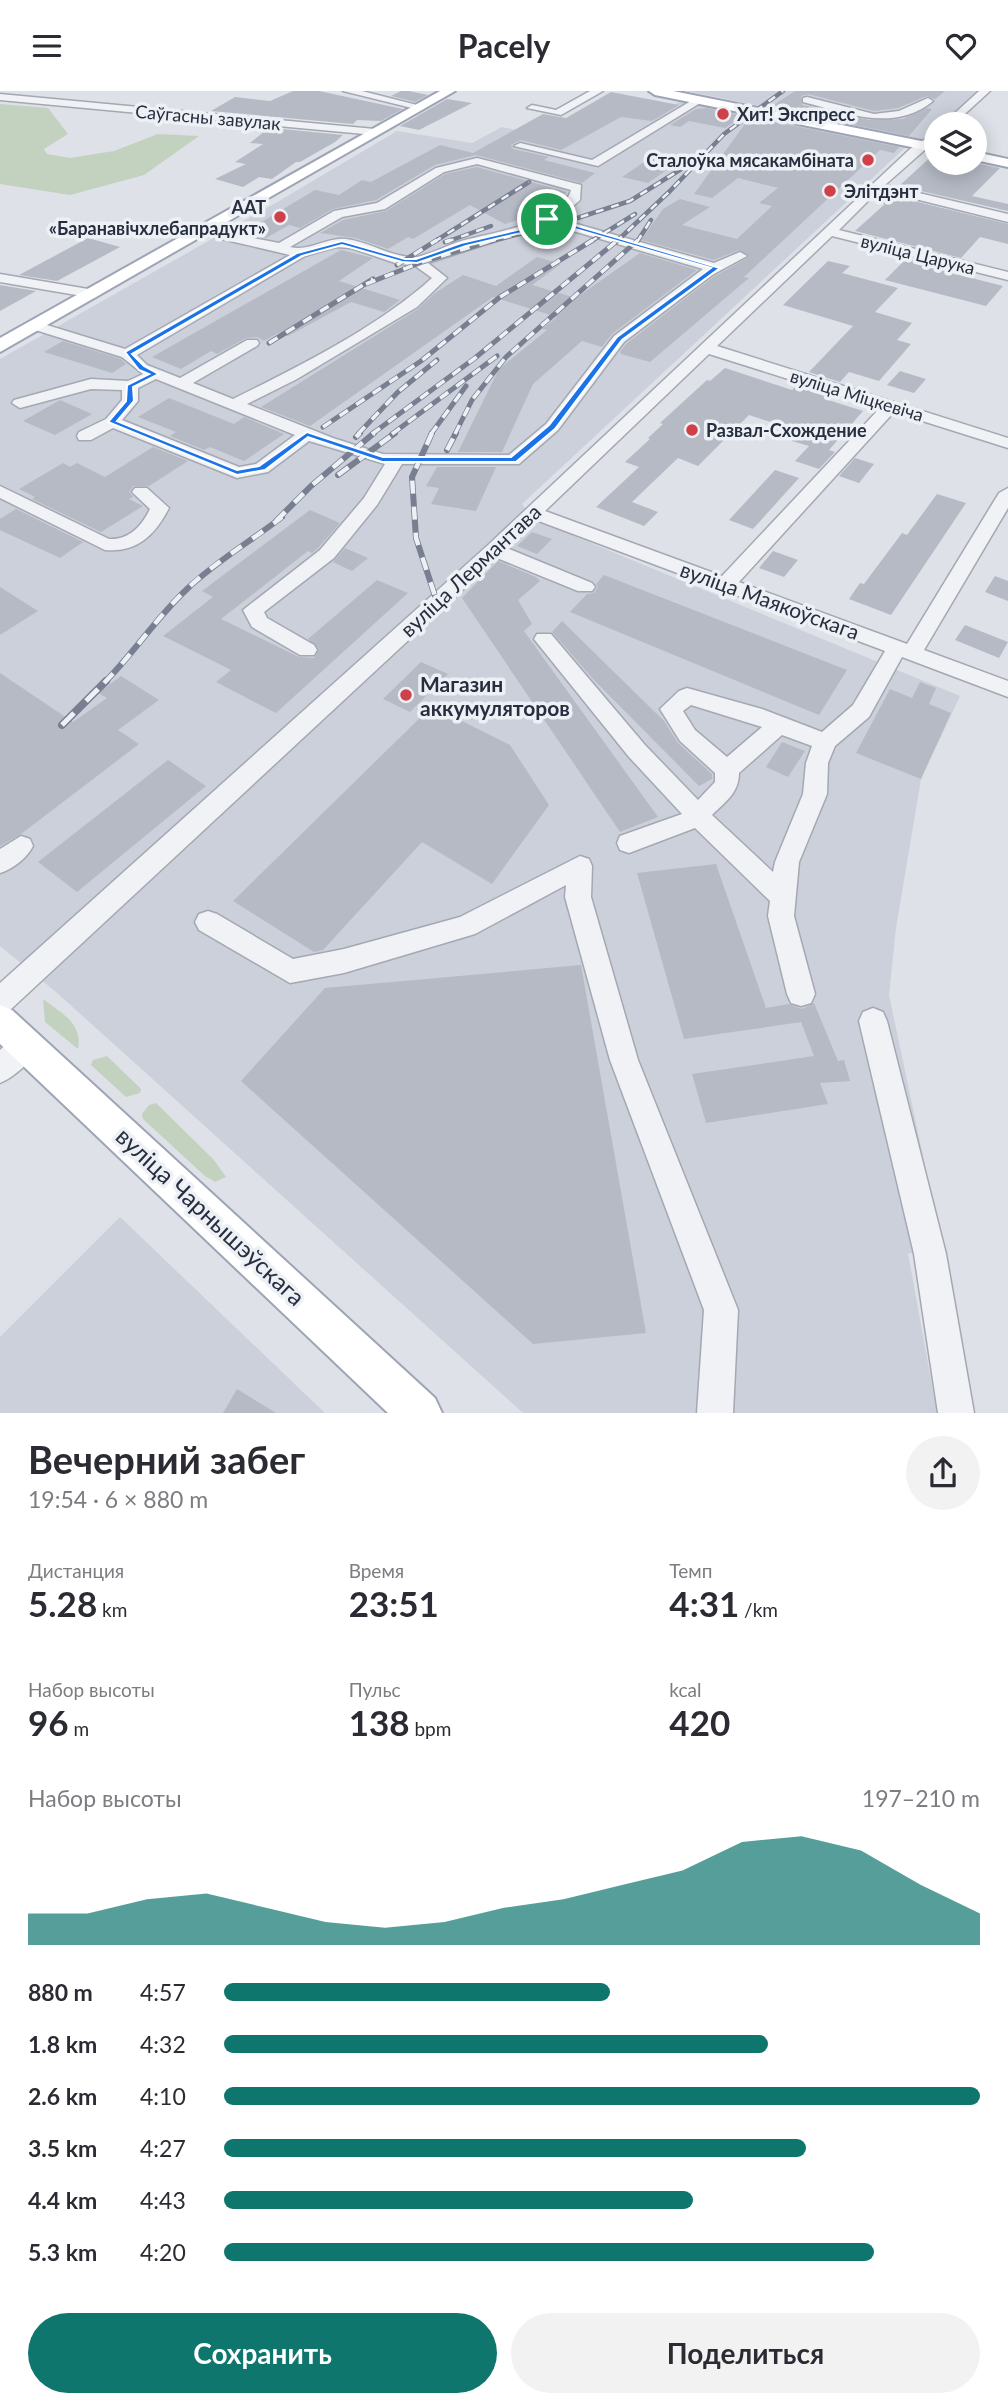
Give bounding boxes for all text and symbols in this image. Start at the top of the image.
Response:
text: Pacely [458,26,550,65]
icon: menu [28,27,66,65]
icon: heart [942,27,980,65]
street label: Саўгасны завулак [135,100,282,134]
place label: Хит! Экспресс [737,103,856,125]
marker: Хит! Экспресс [715,106,731,122]
map controls [924,112,987,175]
button: layers [924,112,987,175]
place label: Сталоўка мясакамбіната [646,149,854,171]
marker: Сталоўка мясакамбіната [860,152,876,168]
place label: Элітдэнт [844,180,919,202]
marker: Элітдэнт [822,183,838,199]
pin [517,189,577,249]
place label: ААТ «Баранавічхлебапрадукт» [49,196,266,239]
icon: arrive [528,200,566,238]
marker: ААТ «Баранавічхлебапрадукт» [272,209,288,225]
street label: вуліца Царука [859,229,977,279]
street label: вуліца Міцкевіча [788,364,926,426]
place label: Развал-Схождение [706,419,867,441]
marker: Развал-Схождение [684,422,700,438]
street label: вуліца Лермантава [395,499,545,641]
street label: вуліца Маякоўскага [677,556,863,644]
place label: Магазин аккумуляторов [420,671,570,720]
marker: Магазин аккумуляторов [398,687,414,703]
street label: вуліца Чарнышэўскага [111,1121,311,1311]
text: Вечерний забег [28,1436,305,1482]
button: share [906,1436,980,1510]
text: 19:54 · 6 × 880 m [28,1485,208,1513]
text: Дистанция [28,1559,124,1582]
text: Время [349,1559,404,1582]
text: Темп [669,1559,712,1582]
text: 5.28 [28,1582,97,1624]
text: 23:51 [349,1582,439,1624]
text: 4:31 [669,1582,739,1624]
text: km [97,1598,127,1621]
text: /km [739,1598,778,1621]
text: Набор высоты [28,1678,155,1701]
text: Пульс [349,1678,401,1701]
text: kcal [669,1678,701,1701]
text: 96 [28,1701,69,1743]
text: 138 [349,1701,410,1743]
text: 420 [669,1701,730,1743]
text: m [69,1717,89,1740]
text: bpm [410,1717,451,1740]
text: Набор высоты [28,1784,182,1812]
text: 197–210 m [862,1784,980,1812]
text: 880 m [28,1978,93,2006]
text: 4:57 [140,1978,186,2006]
text: 1.8 km [28,2030,97,2058]
text: 4:32 [140,2030,186,2058]
text: 2.6 km [28,2082,97,2110]
text: 4:10 [140,2082,186,2110]
text: 3.5 km [28,2134,97,2162]
text: 4:27 [140,2134,186,2162]
text: 4.4 km [28,2186,97,2214]
text: 4:43 [140,2186,186,2214]
text: 5.3 km [28,2238,97,2266]
text: 4:20 [140,2238,186,2266]
button: Сохранить [28,2313,497,2393]
button: Поделиться [511,2313,980,2393]

